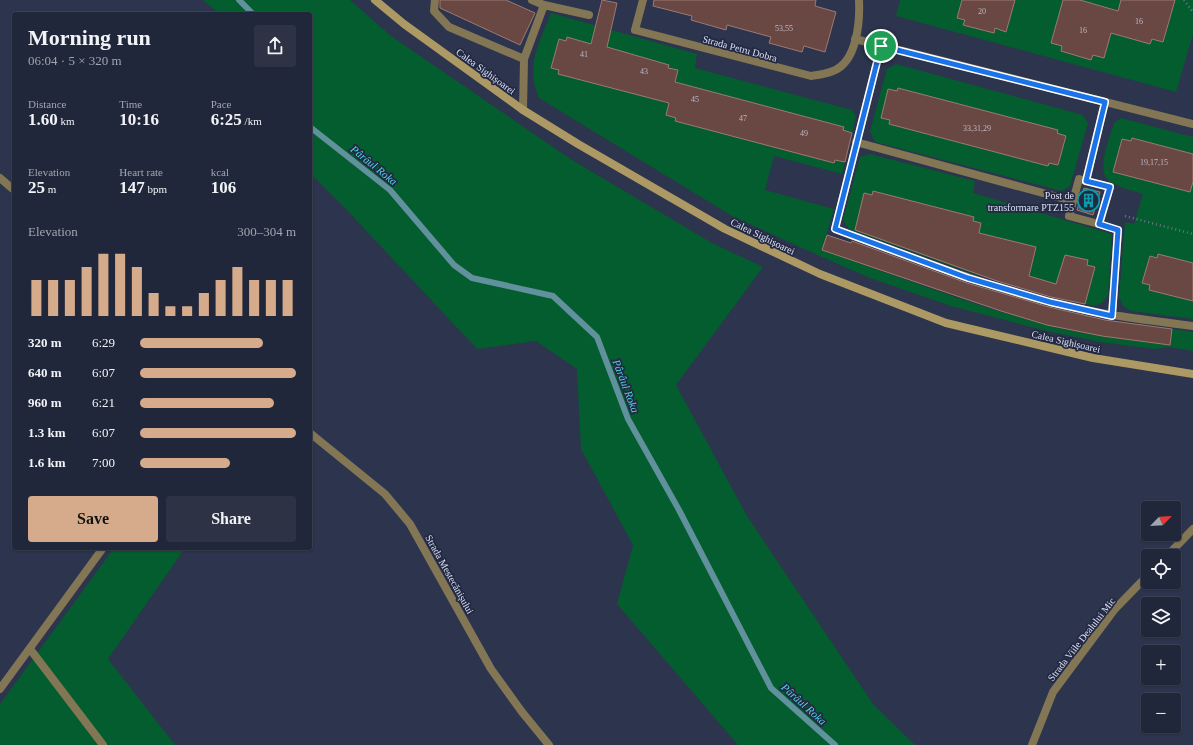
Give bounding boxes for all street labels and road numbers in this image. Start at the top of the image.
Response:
street label: Strada Petru Dobra [701,33,779,64]
street label: Calea Sighișoarei [454,46,518,97]
street label: Calea Sighișoarei [729,216,797,257]
street label: Calea Sighișoarei [1030,328,1102,355]
street label: Strada Mestecănișului [423,533,476,616]
street label: Strada Viile Dealului Mic [1045,595,1118,683]

